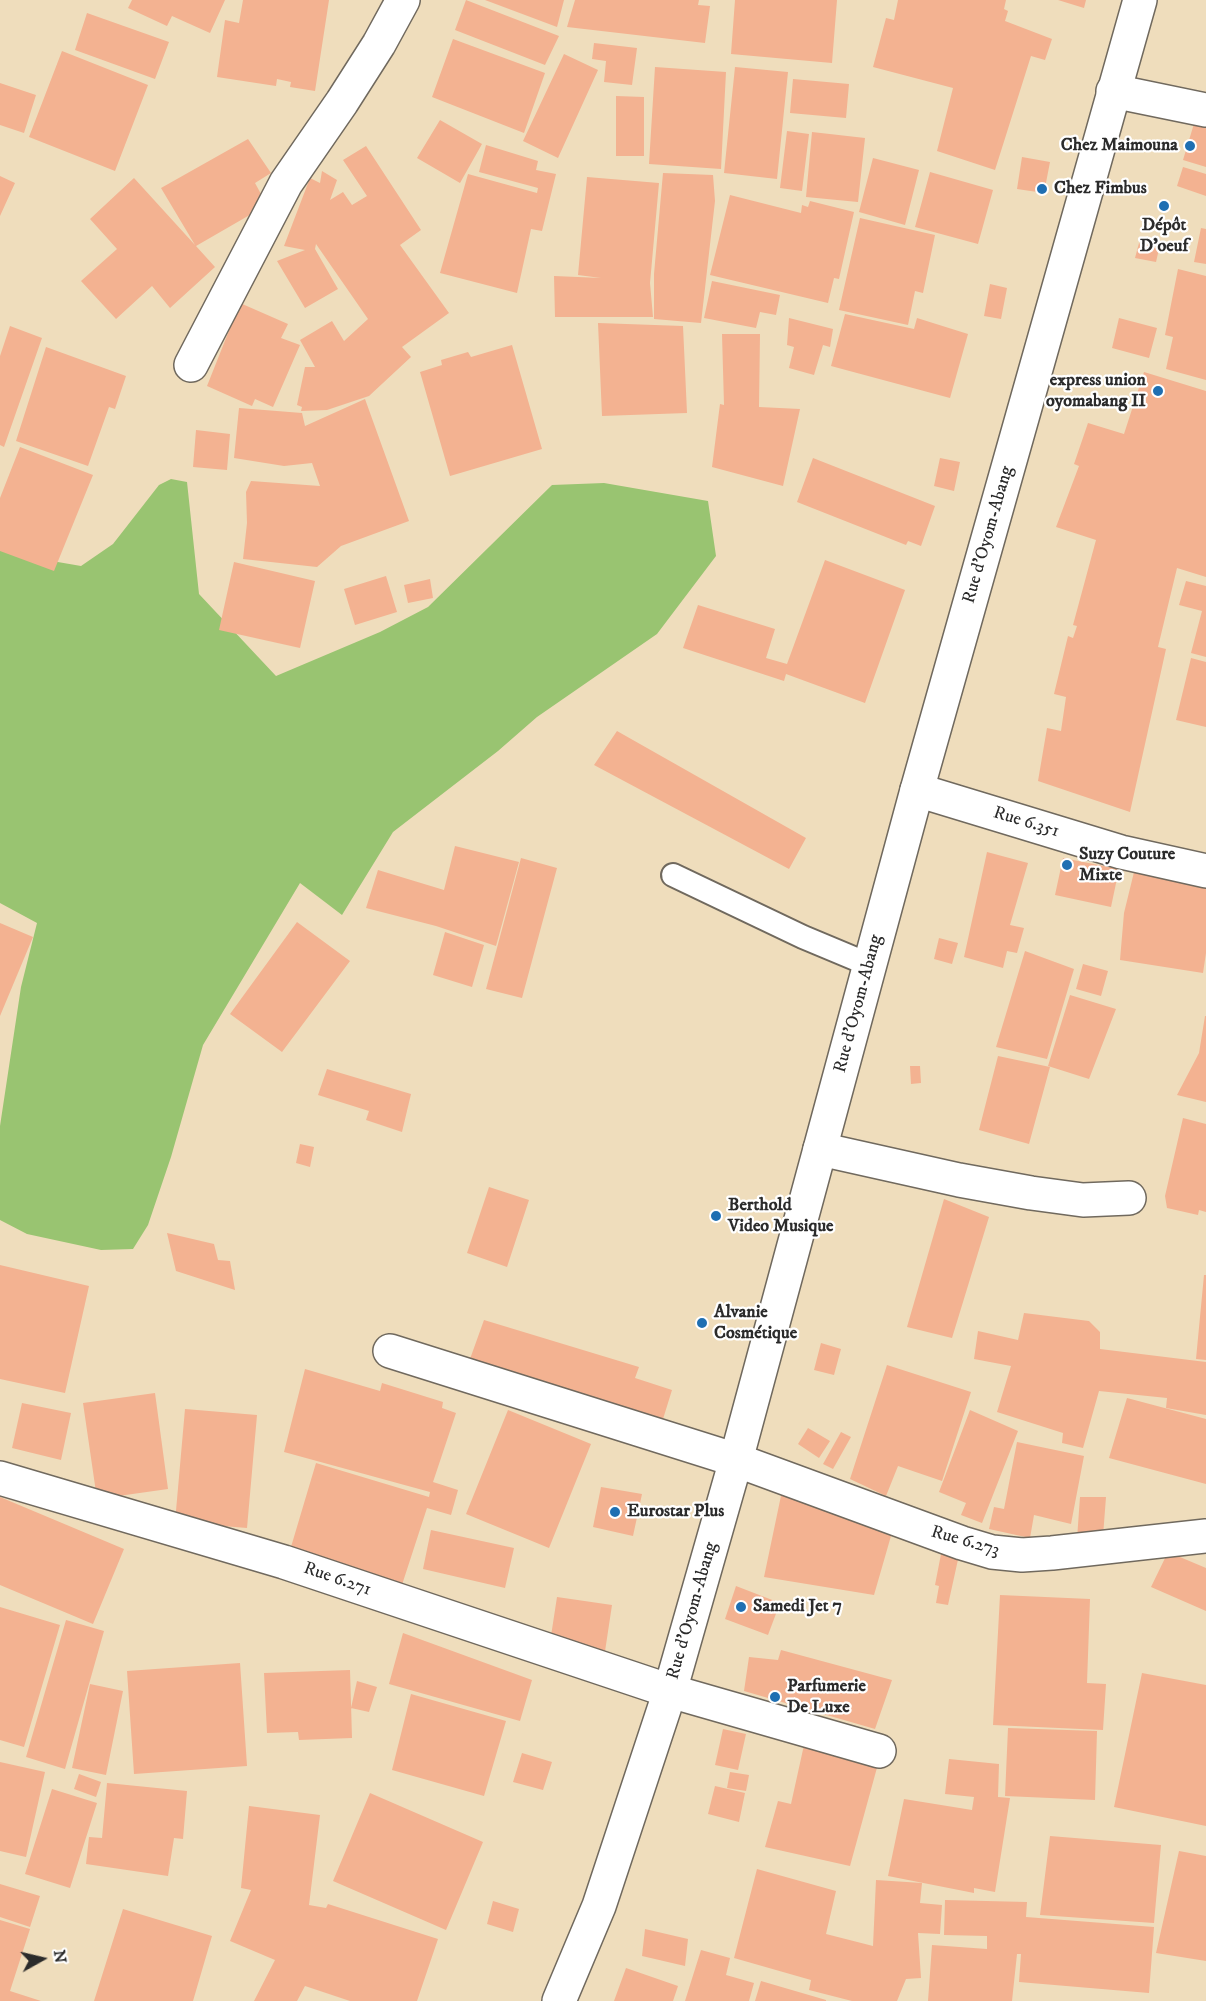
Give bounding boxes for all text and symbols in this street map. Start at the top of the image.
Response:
place label: Chez Maimouna [1061,135,1178,157]
marker: Chez Maimouna [1183,139,1197,153]
place label: Chez Fimbus [1054,178,1147,200]
marker: Chez Fimbus [1035,182,1049,196]
marker: Dépôt D'oeuf [1157,199,1171,213]
place label: Dépôt D'oeuf [1140,215,1188,258]
place label: express union oyomabang II [1046,370,1146,412]
marker: express union oyomabang II [1151,384,1165,398]
street label: Rue d'Oyom-Abang [959,464,1019,606]
street label: Rue 6.351 [990,803,1062,843]
place label: Suzy Couture Mixte [1079,844,1175,886]
marker: Suzy Couture Mixte [1060,858,1074,872]
street label: Rue d'Oyom-Abang [830,933,888,1075]
place label: Berthold Video Musique [728,1195,834,1238]
marker: Berthold Video Musique [709,1209,723,1223]
place label: Alvanie Cosmétique [714,1302,797,1344]
marker: Alvanie Cosmétique [695,1316,709,1330]
place label: Eurostar Plus [627,1501,724,1523]
marker: Eurostar Plus [608,1505,622,1519]
street label: Rue 6.273 [928,1522,1002,1562]
street label: Rue d'Oyom-Abang [663,1540,723,1682]
street label: Rue 6.271 [300,1558,374,1602]
place label: Samedi Jet 7 [753,1596,842,1618]
marker: Samedi Jet 7 [734,1600,748,1614]
place label: Parfumerie De Luxe [787,1676,866,1718]
marker: Parfumerie De Luxe [768,1690,782,1704]
north arrow [12,1929,72,1989]
text: N [49,1949,71,1964]

